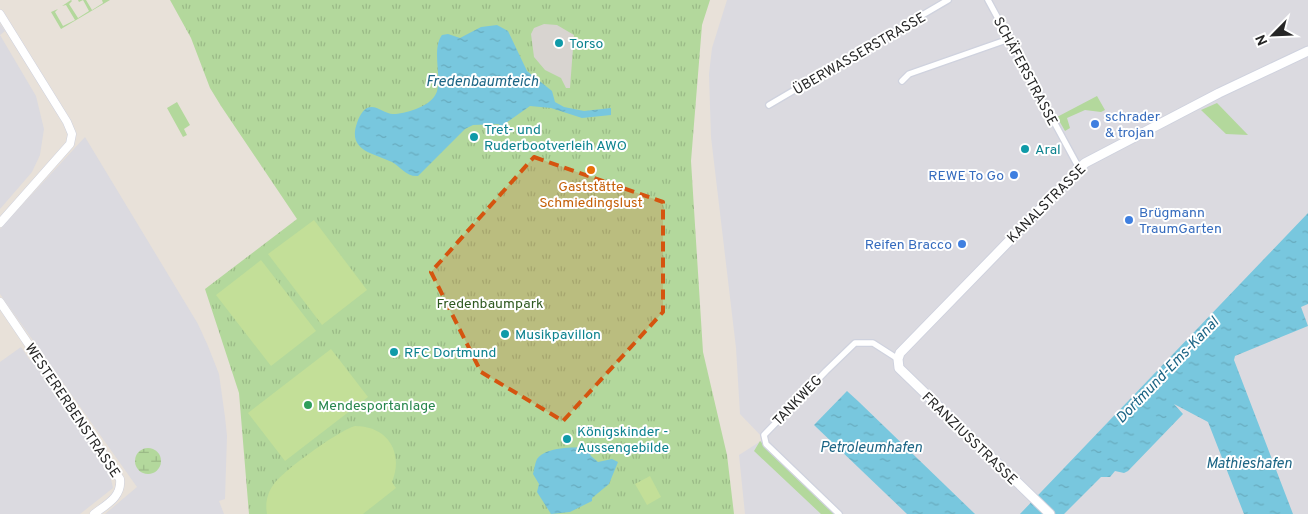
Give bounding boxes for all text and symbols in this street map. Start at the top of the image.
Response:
street label: ÜBERWASSERSTRASSE [790,9,929,99]
north arrow [1248,10,1298,60]
street label: SCHÄFERSTRASSE [989,14,1061,129]
text: N [1253,32,1272,48]
place label: Torso [569,36,603,53]
marker: Torso [553,37,565,49]
water label: Fredenbaumteich [426,73,538,92]
place label: schrader & trojan [1105,109,1161,142]
marker: schrader & trojan [1089,118,1101,130]
place label: Tret- und Ruderbootverleih AWO [484,122,627,155]
marker: Tret- und Ruderbootverleih AWO [468,131,480,143]
place label: Aral [1035,142,1061,159]
marker: Aral [1019,143,1031,155]
street label: KANALSTRASSE [1004,161,1090,247]
marker: Gaststätte Schmiedingslust [585,164,597,176]
place label: REWE To Go [928,168,1004,185]
marker: REWE To Go [1008,169,1020,181]
place label: Gaststätte Schmiedingslust [539,179,643,212]
place label: Brügmann TraumGarten [1139,205,1222,238]
marker: Brügmann TraumGarten [1123,214,1135,226]
place label: Reifen Bracco [865,237,952,254]
marker: Reifen Bracco [956,238,968,250]
park label: Fredenbaumpark [436,296,544,313]
water label: Dortmund-Ems-Kanal [1112,313,1224,428]
place label: Musikpavillon [515,327,601,344]
marker: Musikpavillon [499,328,511,340]
street label: WESTERERBENSTRASSE [20,341,123,481]
place label: RFC Dortmund [404,345,496,362]
marker: RFC Dortmund [388,346,400,358]
street label: TANKWEG [770,372,826,430]
street label: FRANZIUSSTRASSE [918,389,1020,489]
place label: Mendesportanlage [318,398,436,415]
marker: Mendesportanlage [302,399,314,411]
place label: Königskinder - Aussengebilde [577,424,669,457]
marker: Königskinder - Aussengebilde [561,433,573,445]
water label: Petroleumhafen [820,439,922,458]
water label: Mathieshafen [1206,455,1292,474]

